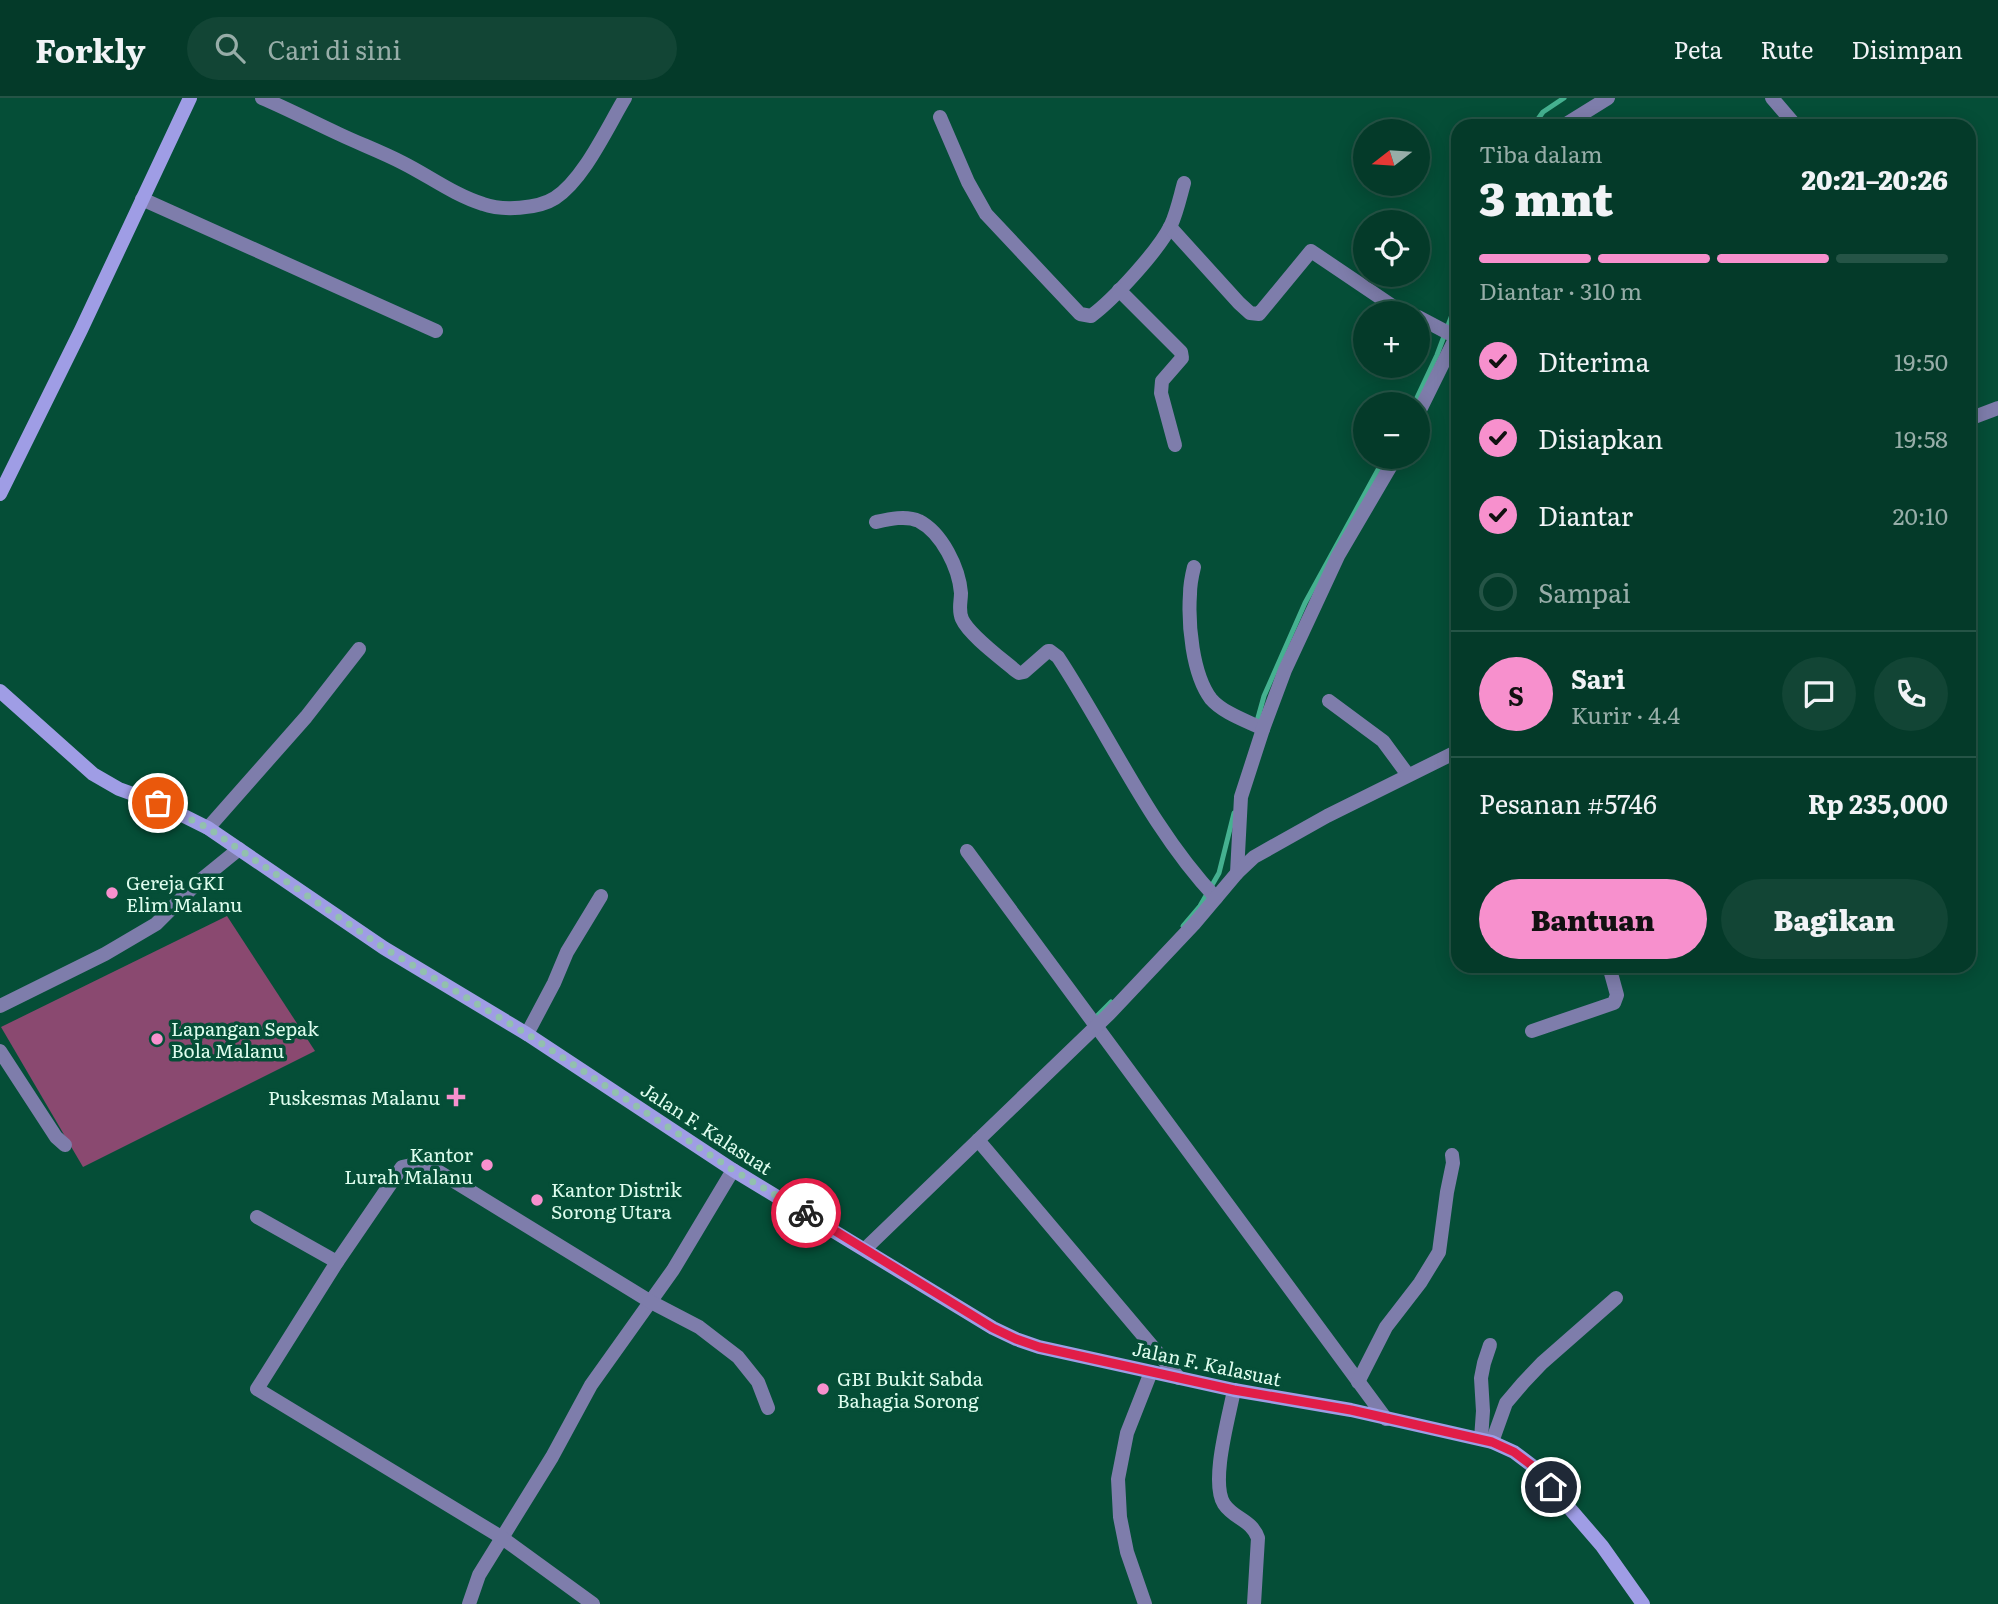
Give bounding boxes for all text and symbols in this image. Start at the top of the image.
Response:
search box [187,17,677,80]
text: Forkly [35,24,145,73]
icon: search [211,29,249,67]
text: Cari di sini [267,29,401,68]
text: Peta [1674,31,1723,66]
text: Rute [1761,31,1813,66]
text: Disimpan [1851,31,1963,66]
north arrow [1353,119,1430,196]
map controls [1353,119,1430,469]
text: Tiba dalam [1479,136,1603,170]
text: 20:21–20:26 [1801,159,1948,198]
text: 3 mnt [1479,162,1613,230]
button: locate [1353,210,1430,287]
text: Diantar · 310 m [1479,273,1642,307]
button: + [1353,301,1430,378]
text: Diterima [1538,341,1650,380]
icon: check [1479,342,1517,380]
text: 19:50 [1894,344,1948,378]
button: − [1353,392,1430,469]
text: Disiapkan [1538,418,1663,457]
icon: check [1479,419,1517,457]
text: 19:58 [1895,421,1948,455]
text: Diantar [1538,495,1633,534]
icon: check [1479,496,1517,534]
text: 20:10 [1893,498,1948,532]
text: Sampai [1538,572,1631,611]
button: chat [1782,657,1856,731]
button: phone [1874,657,1948,731]
text: Sari [1571,658,1625,697]
text: S [1508,675,1524,714]
text: Kurir · 4.4 [1571,697,1680,731]
pin [128,773,188,833]
text: Pesanan #5746 [1479,783,1657,822]
text: Rp 235,000 [1808,783,1948,822]
icon: bag [139,784,177,822]
place label: Gereja GKI Elim Malanu [126,868,242,918]
button: Bantuan [1479,879,1707,959]
button: Bagikan [1721,879,1948,959]
marker: Gereja GKI Elim Malanu [104,885,120,901]
place label: Lapangan Sepak Bola Malanu [171,1014,319,1064]
marker: Lapangan Sepak Bola Malanu [149,1031,165,1047]
street label: Jalan F. Kalasuat [636,1075,778,1181]
place label: Puskesmas Malanu [268,1083,440,1111]
marker: Puskesmas Malanu [446,1087,466,1107]
place label: Kantor Lurah Malanu [344,1140,473,1190]
marker: Kantor Lurah Malanu [479,1157,495,1173]
place label: Kantor Distrik Sorong Utara [551,1175,682,1225]
courier [771,1178,841,1248]
marker: Kantor Distrik Sorong Utara [529,1192,545,1208]
icon: bike [787,1194,825,1232]
street label: Jalan F. Kalasuat [1130,1334,1284,1393]
place label: GBI Bukit Sabda Bahagia Sorong [837,1364,984,1414]
marker: GBI Bukit Sabda Bahagia Sorong [815,1381,831,1397]
pin [1521,1457,1581,1517]
icon: home [1532,1468,1570,1506]

